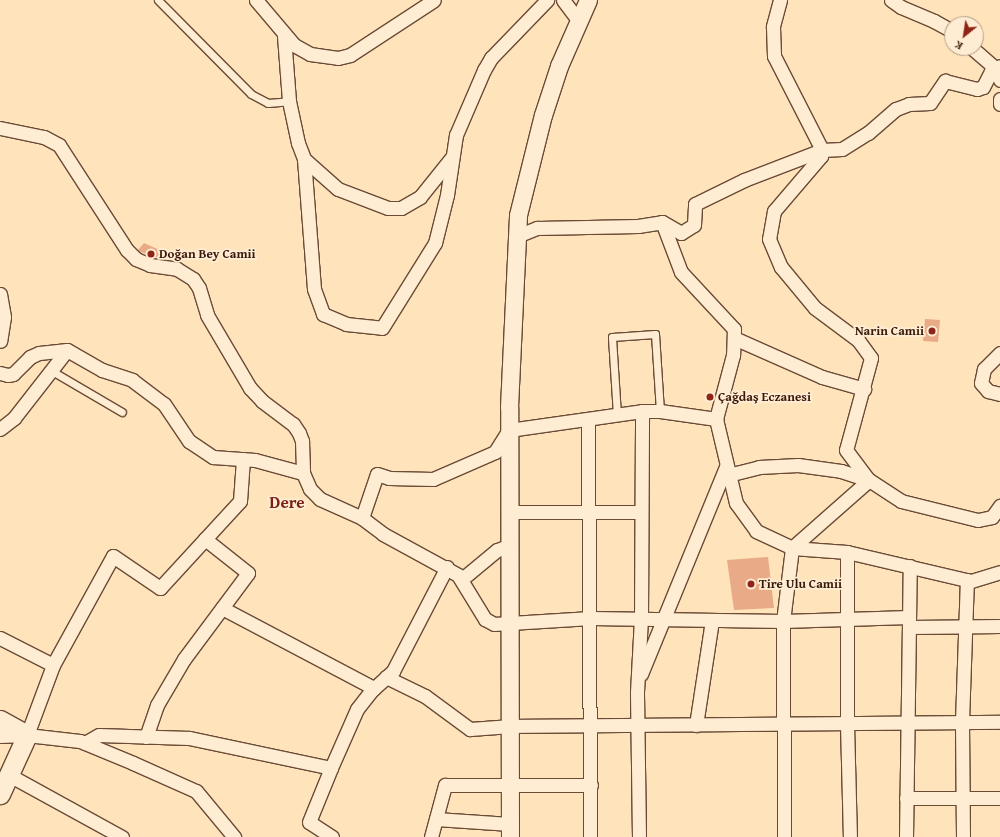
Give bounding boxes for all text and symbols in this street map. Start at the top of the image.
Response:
north arrow [944,16,984,56]
text: K [951,37,966,54]
place label: Doğan Bey Camii [159,246,256,262]
marker: Doğan Bey Camii [146,249,156,259]
place label: Narin Camii [855,323,924,339]
marker: Narin Camii [927,326,937,336]
place label: Çağdaş Eczanesi [718,389,811,405]
marker: Çağdaş Eczanesi [705,392,715,402]
district label: Dere [269,492,305,512]
place label: Tire Ulu Camii [759,576,842,592]
marker: Tire Ulu Camii [746,579,756,589]

